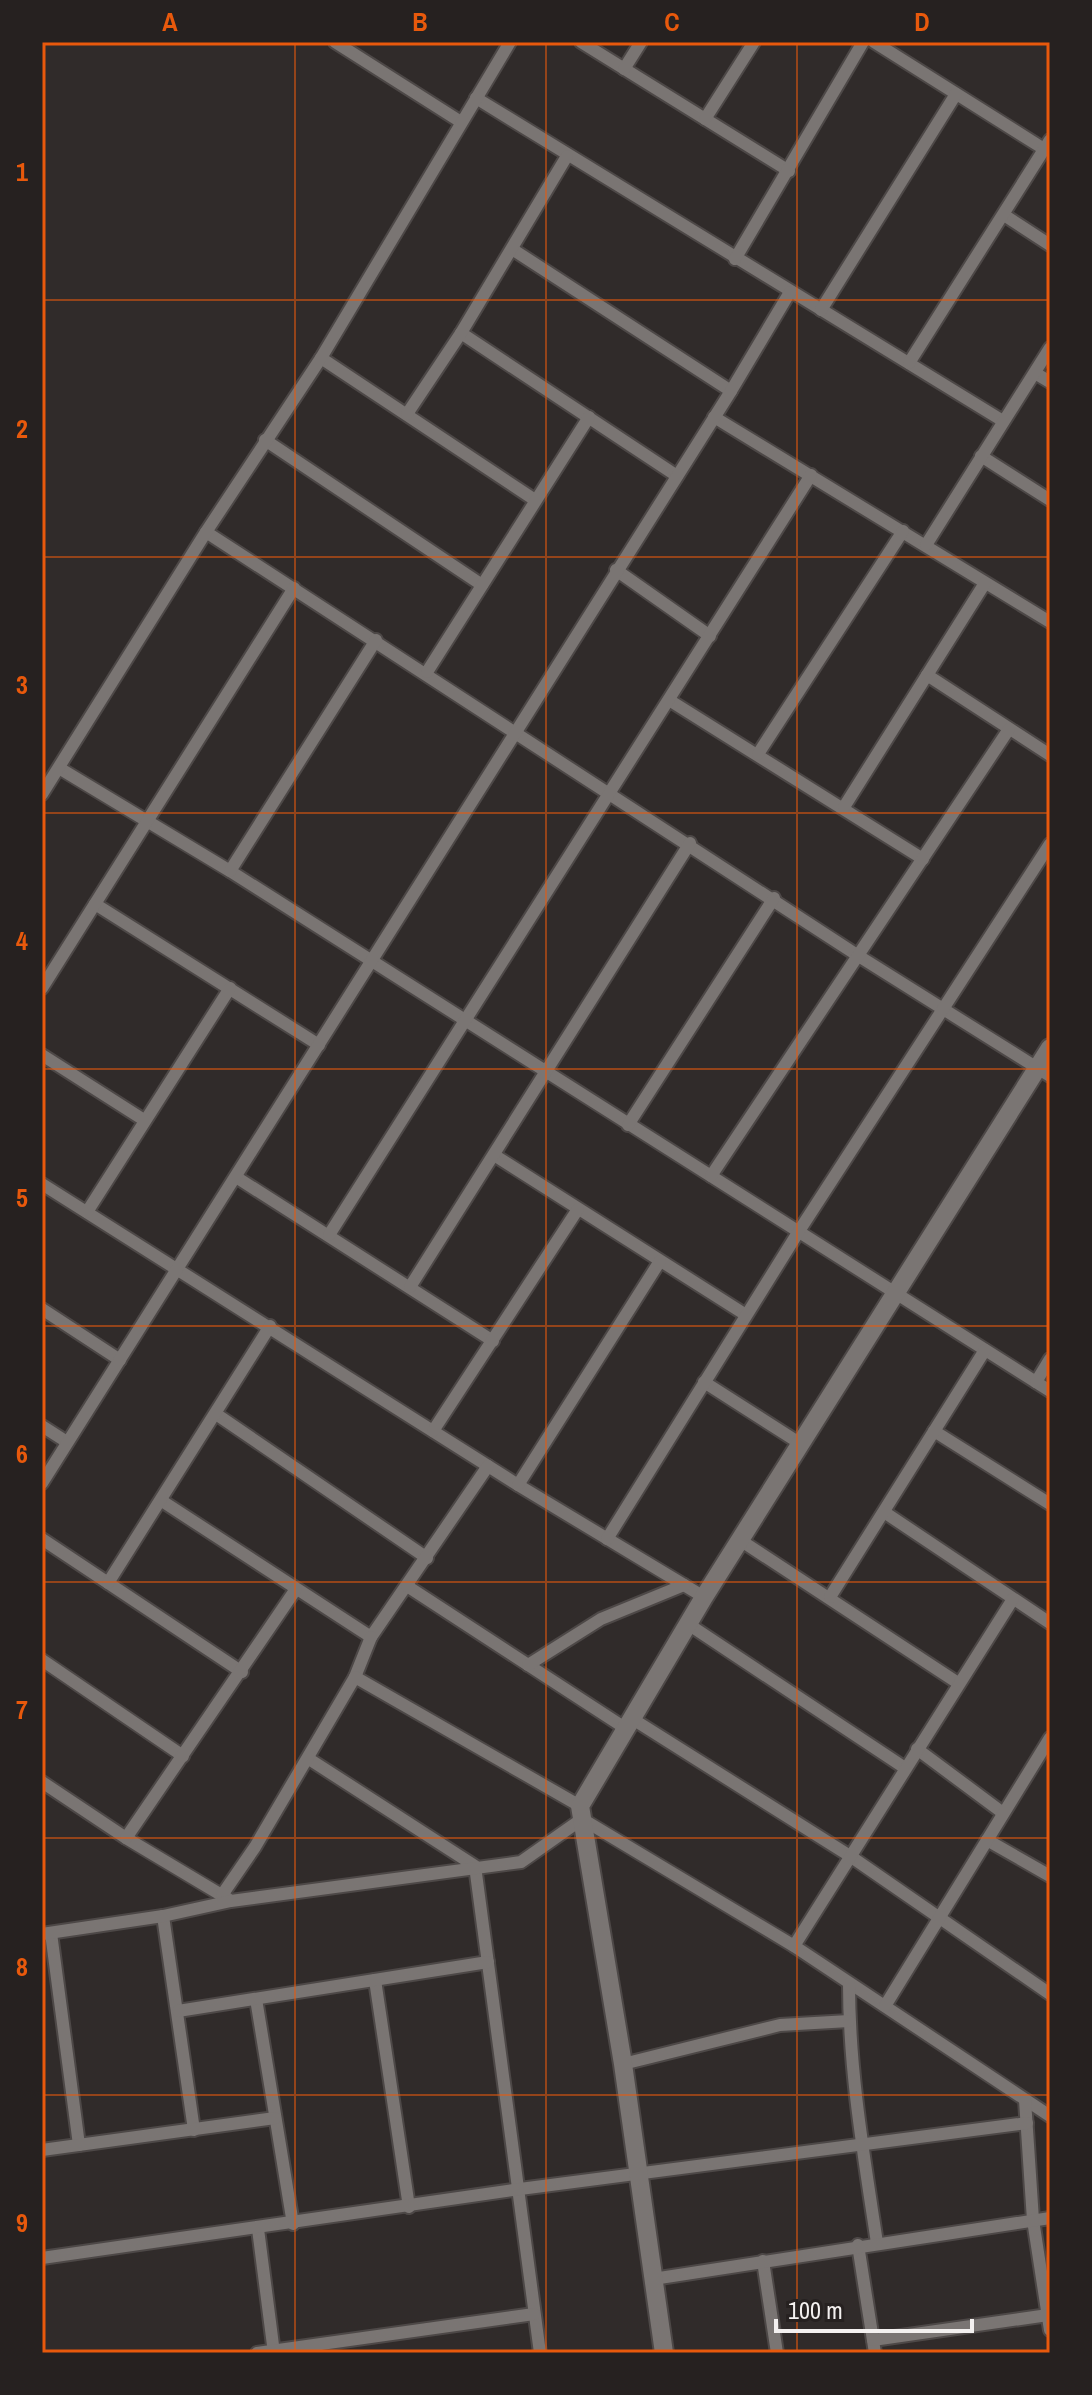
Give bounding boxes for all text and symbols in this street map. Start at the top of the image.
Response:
text: A [162,4,178,39]
text: B [412,4,428,39]
text: C [664,4,680,39]
text: D [914,4,930,39]
text: 1 [16,154,28,189]
text: 2 [16,411,28,446]
text: 3 [16,667,28,702]
text: 4 [16,923,28,958]
text: 5 [16,1180,28,1215]
text: 6 [16,1436,28,1471]
text: 7 [16,1692,28,1727]
text: 8 [16,1949,28,1984]
text: 9 [16,2205,28,2240]
scale bar [776,2283,972,2333]
text: 100 m [788,2294,843,2326]

